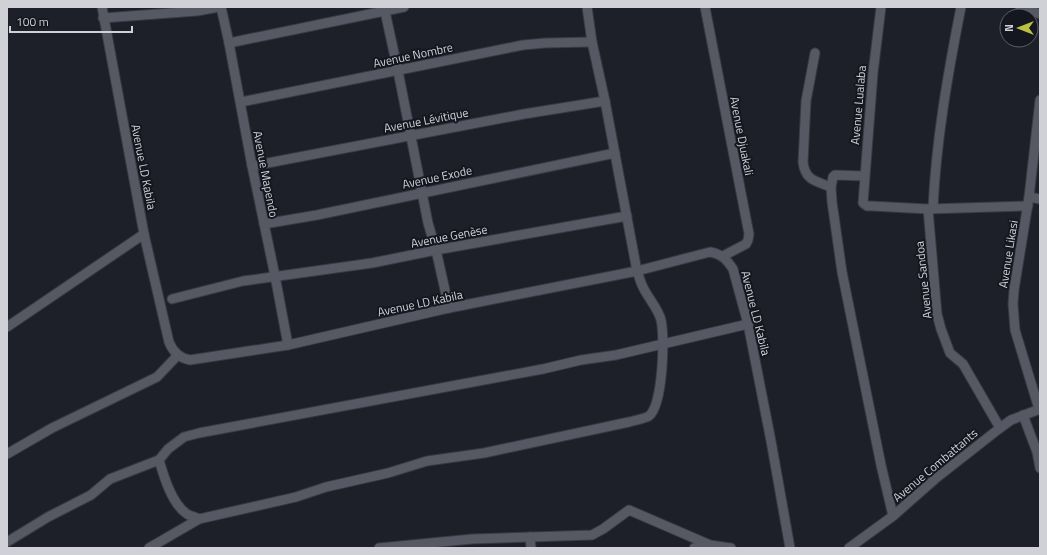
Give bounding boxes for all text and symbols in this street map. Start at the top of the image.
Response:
scale bar [10,8,132,34]
north arrow [999,8,1039,48]
text: 100 m [16,12,49,31]
text: N [1001,24,1017,32]
street label: Avenue Nombre [371,37,455,73]
street label: Avenue Lualaba [845,65,871,145]
street label: Avenue Djuakali [725,95,759,177]
street label: Avenue Lévitique [382,102,470,138]
street label: Avenue LD Kabila [126,123,162,211]
street label: Avenue Mapendo [248,129,284,219]
street label: Avenue Exode [400,160,474,194]
street label: Avenue Genèse [409,219,489,253]
street label: Avenue Likasi [993,219,1023,289]
street label: Avenue Sandoa [909,240,937,320]
street label: Avenue LD Kabila [736,269,776,357]
street label: Avenue LD Kabila [376,285,464,321]
street label: Avenue Combattants [888,423,982,506]

